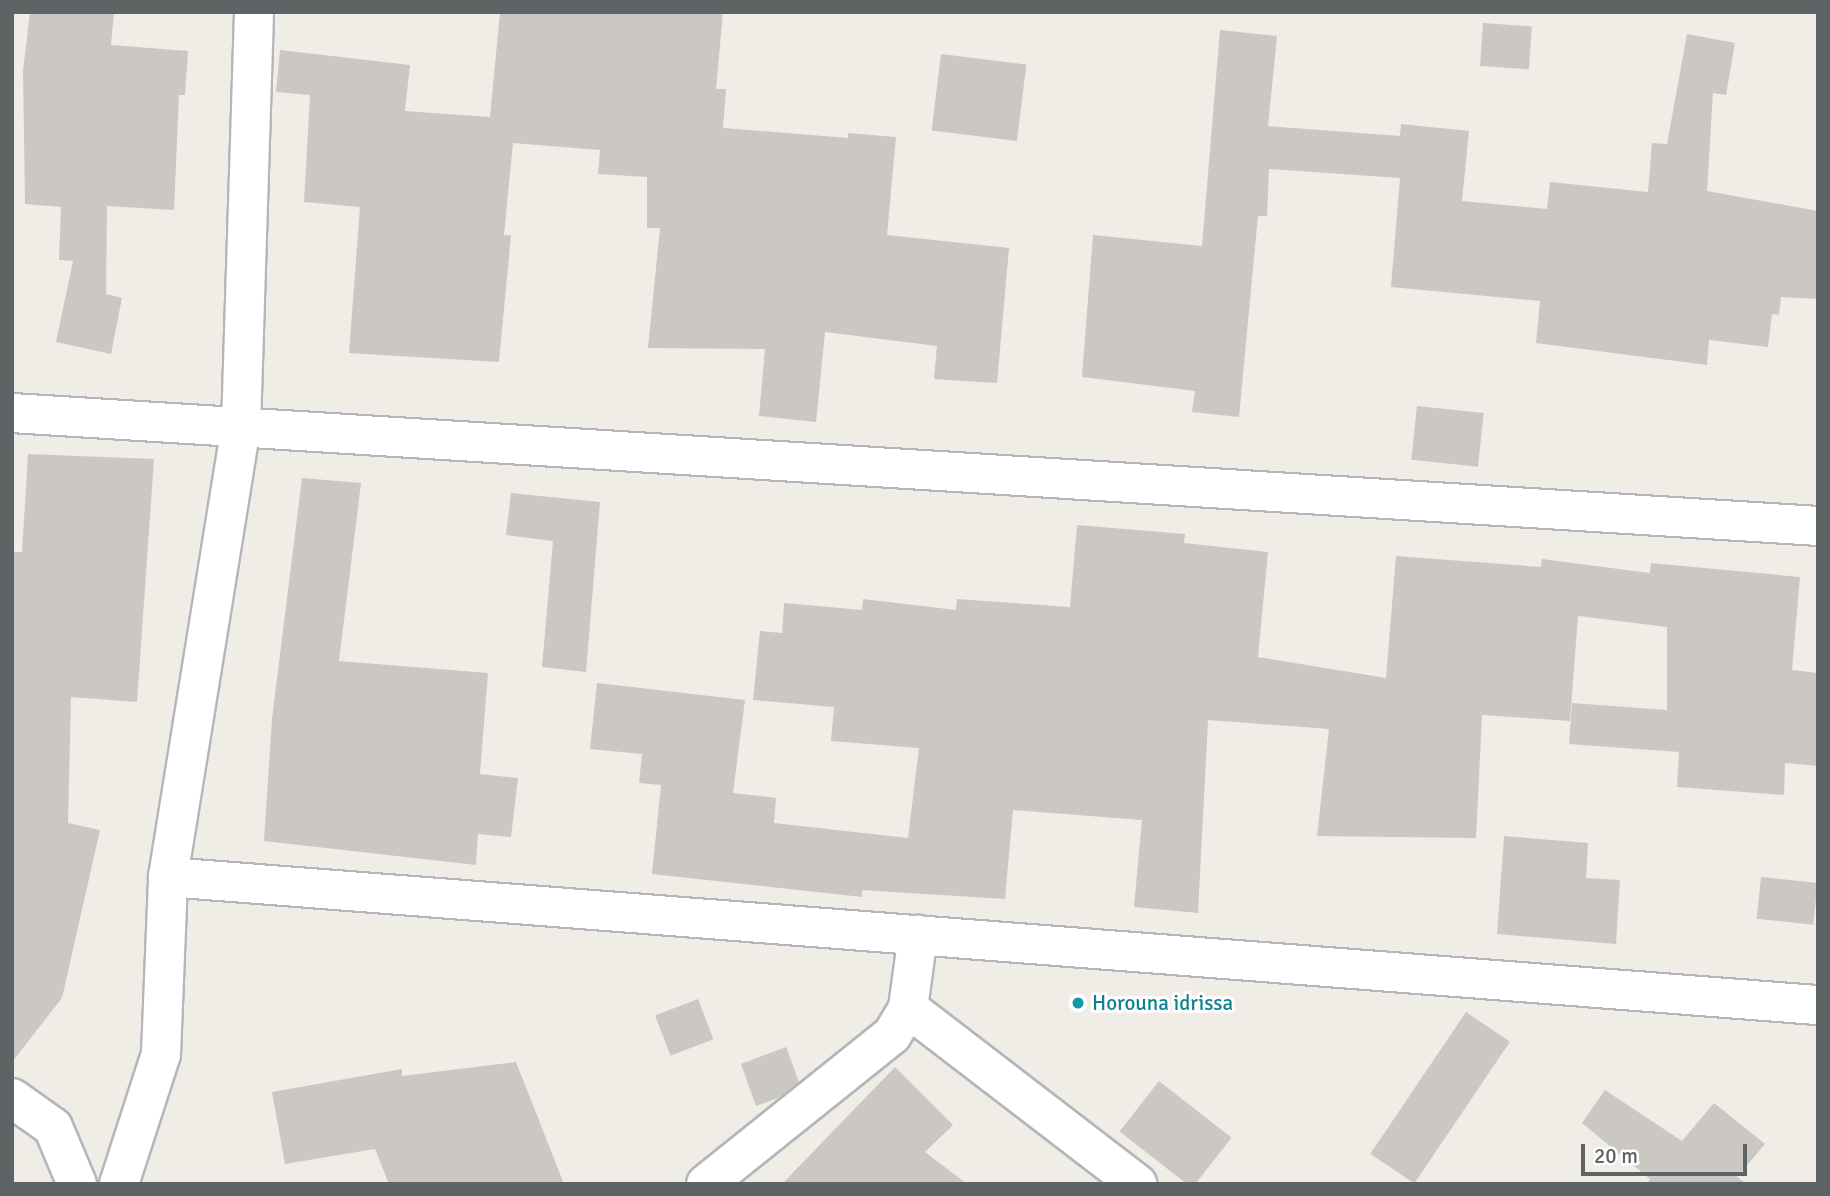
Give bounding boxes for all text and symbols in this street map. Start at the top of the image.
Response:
place label: Horouna idrissa [1092,990,1233,1016]
marker: Horouna idrissa [1070,995,1086,1011]
scale bar [1585,1130,1751,1174]
text: 20 m [1594,1143,1638,1169]

